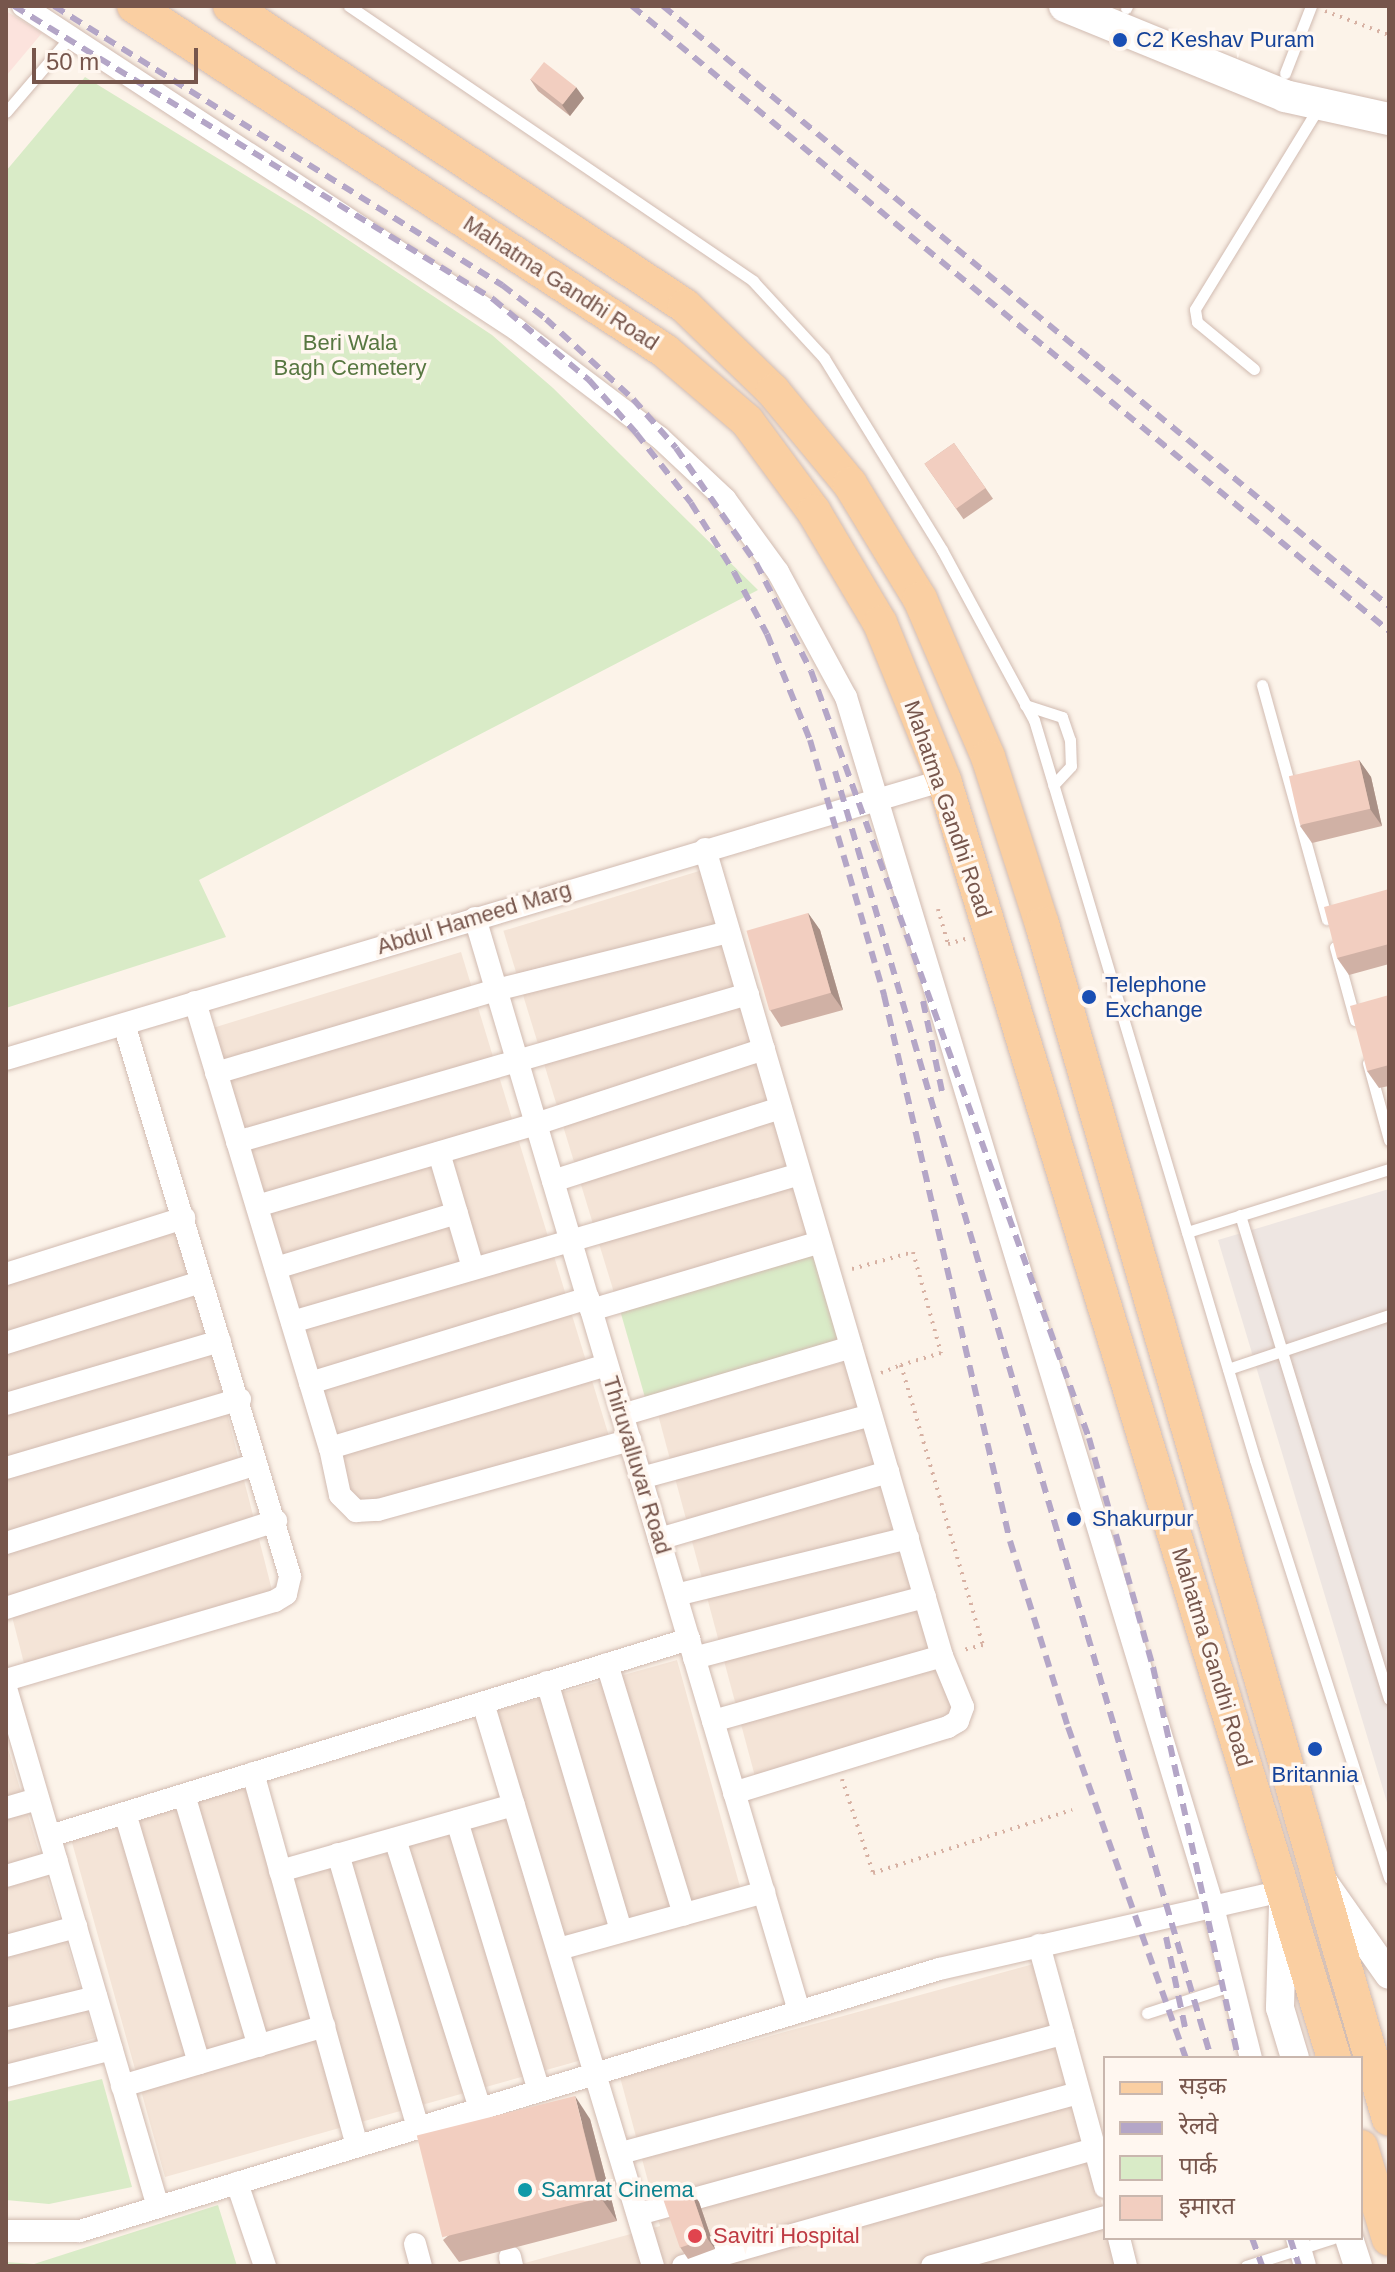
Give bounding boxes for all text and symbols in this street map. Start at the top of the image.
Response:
place label: C2 Keshav Puram [1136,27,1315,53]
marker: C2 Keshav Puram [1111,31,1129,49]
scale bar [36,32,202,82]
text: 50 m [46,48,99,75]
street label: Mahatma Gandhi Road [458,210,664,356]
park label: Beri Wala Bagh Cemetery [274,329,426,380]
street label: Mahatma Gandhi Road [898,697,998,921]
street label: Abdul Hameed Marg [374,876,574,960]
place label: Telephone Exchange [1105,971,1207,1022]
marker: Telephone Exchange [1080,988,1098,1006]
street label: Thiruvalluvar Road [597,1373,677,1557]
place label: Shakurpur [1092,1506,1194,1532]
marker: Shakurpur [1063,1508,1085,1530]
street label: Mahatma Gandhi Road [1166,1544,1258,1770]
marker: Britannia [1306,1740,1324,1758]
place label: Britannia [1272,1762,1358,1788]
legend [1103,2056,1363,2240]
text: सड़क [1179,2072,1227,2099]
text: रेलवे [1179,2112,1218,2139]
text: पार्क [1179,2152,1217,2179]
place label: Samrat Cinema [541,2177,694,2203]
marker: Samrat Cinema [516,2181,534,2199]
text: इमारत [1179,2192,1235,2219]
place label: Savitri Hospital [713,2223,860,2249]
marker: Savitri Hospital [684,2225,706,2247]

